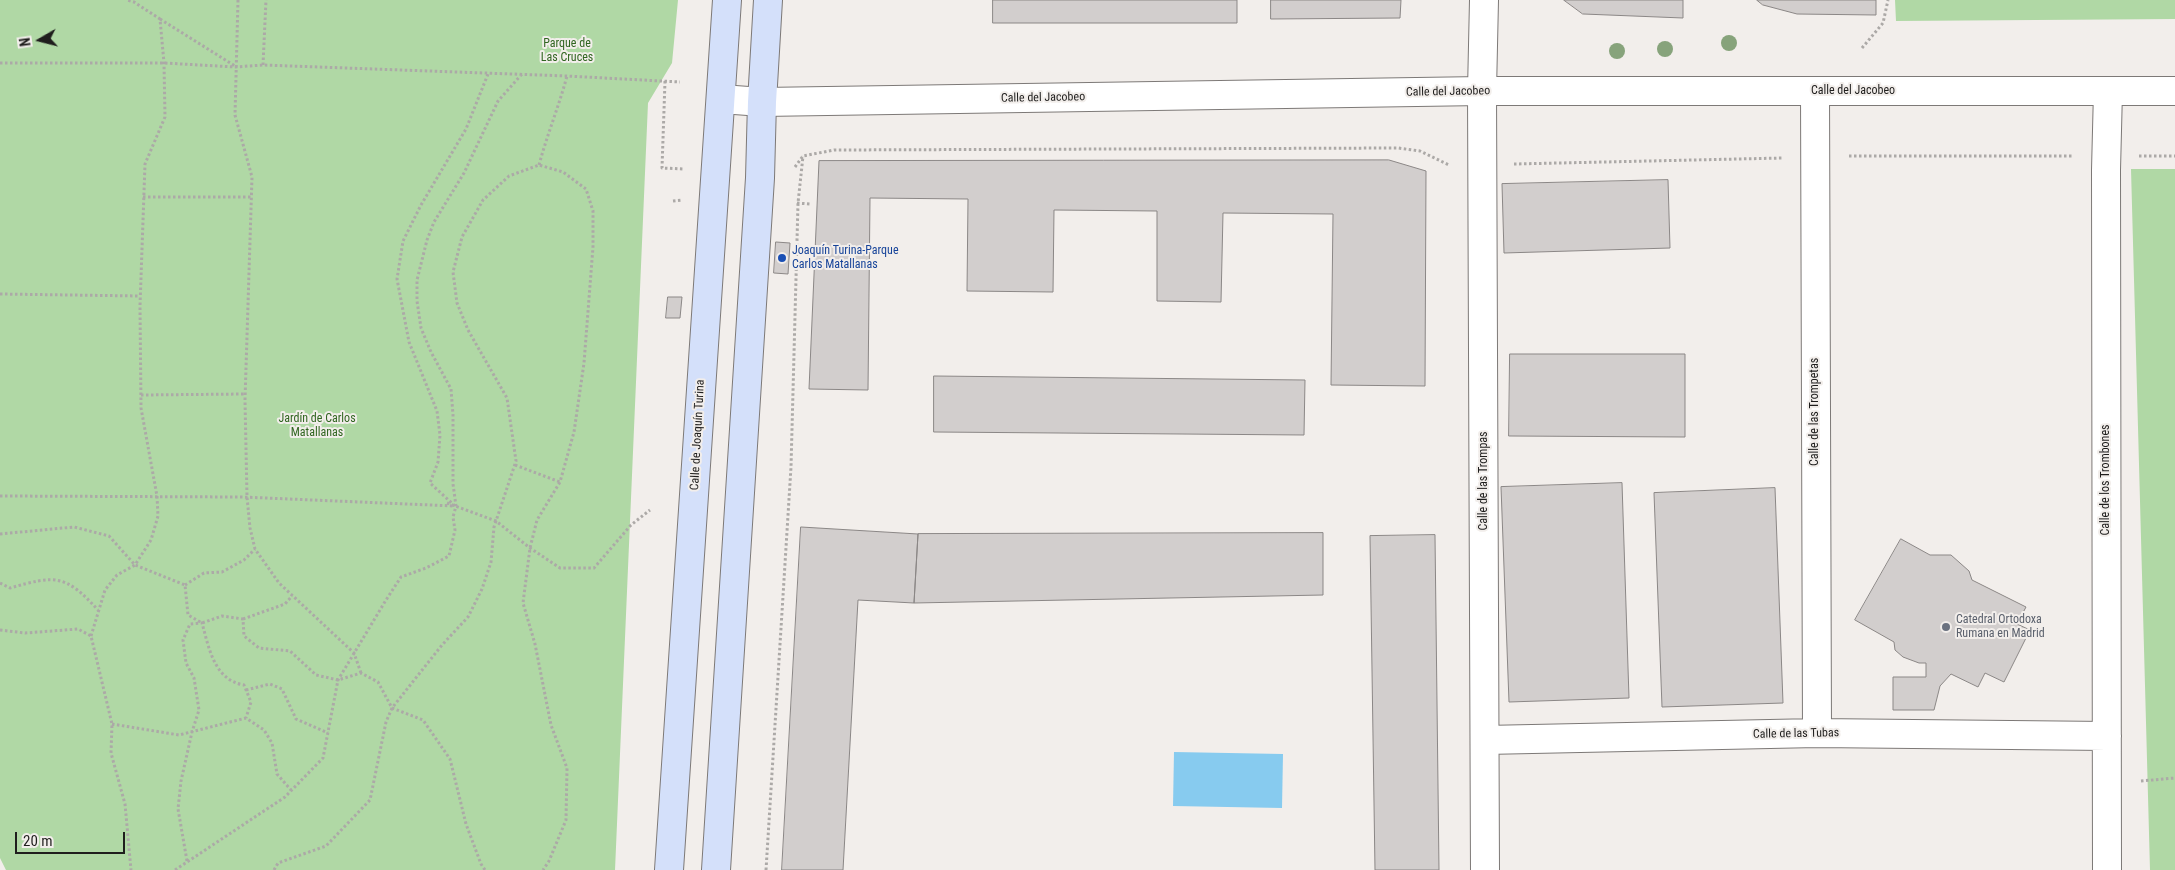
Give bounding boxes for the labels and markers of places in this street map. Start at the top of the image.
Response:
place label: Joaquín Turina-Parque Carlos Matallanas [792,244,899,272]
marker: Joaquín Turina-Parque Carlos Matallanas [776,252,788,264]
place label: Catedral Ortodoxa Rumana en Madrid [1956,613,2045,641]
marker: Catedral Ortodoxa Rumana en Madrid [1940,621,1952,633]

